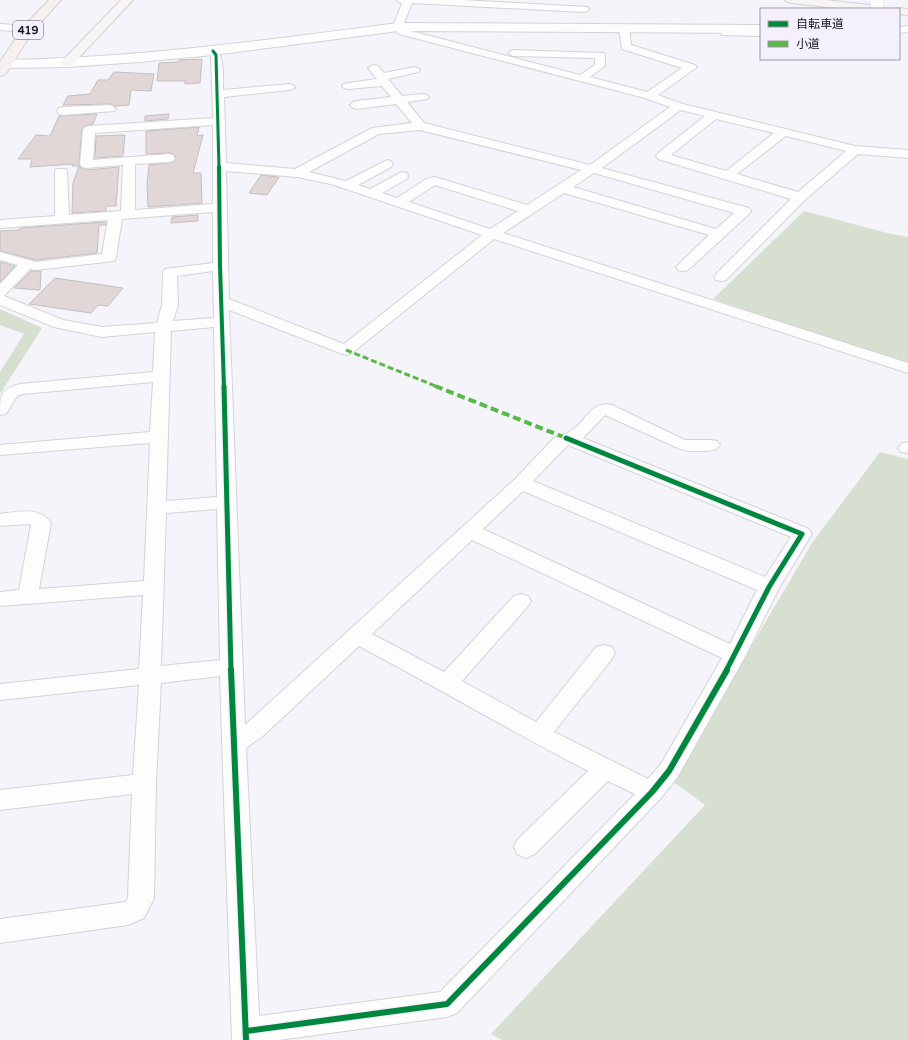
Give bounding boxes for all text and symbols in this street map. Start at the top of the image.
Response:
legend [760,8,900,60]
text: 自転車道 [796,17,844,31]
road number: 419 [13,21,43,39]
text: 小道 [796,37,820,51]

